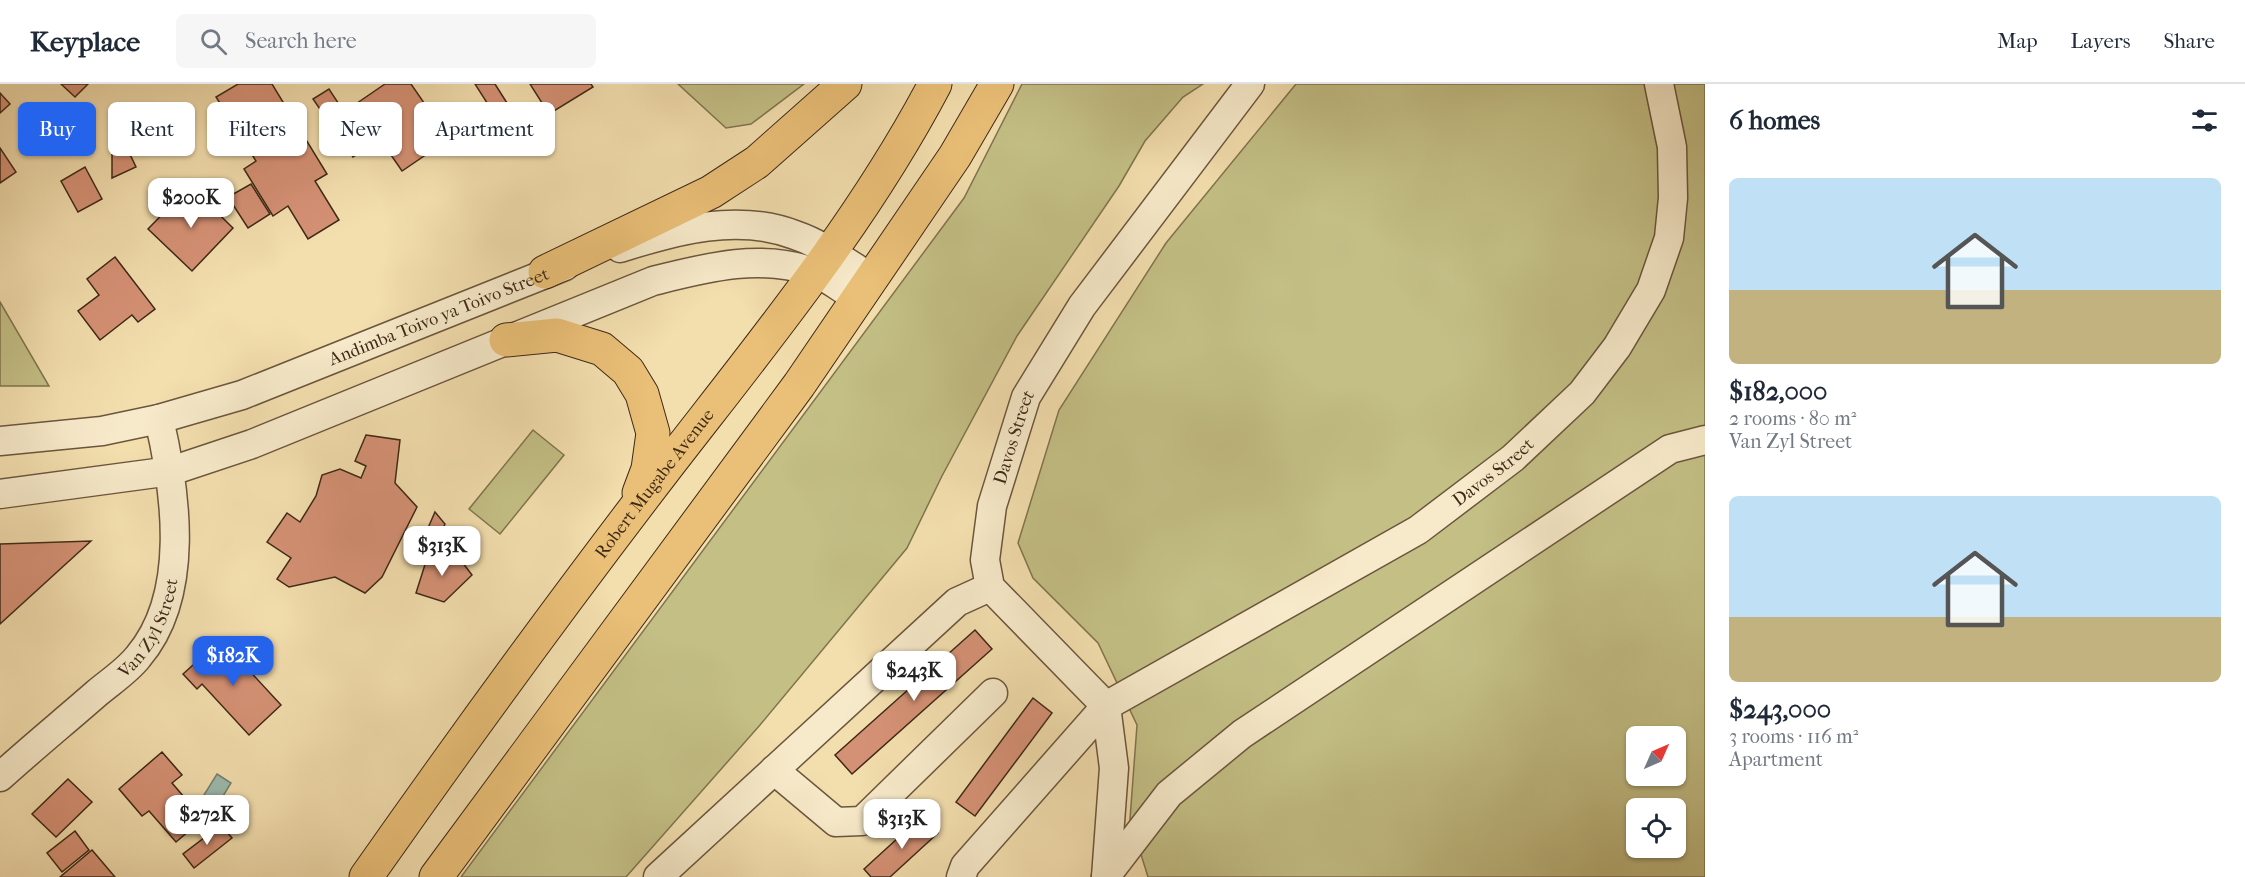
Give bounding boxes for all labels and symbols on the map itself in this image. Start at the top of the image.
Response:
pin: $200K [149,178,233,229]
street label: Andimba Toivo ya Toivo Street [325,263,552,370]
street label: Davos Street [989,385,1039,487]
street label: Robert Mugabe Avenue [590,404,718,562]
street label: Davos Street [1448,433,1538,511]
pin: $313K [400,526,484,577]
street label: Van Zyl Street [113,576,182,683]
pin: $182K [191,636,275,687]
pin: $243K [872,651,956,702]
north arrow [1626,726,1686,786]
pin: $272K [165,795,249,846]
pin: $313K [860,799,944,850]

